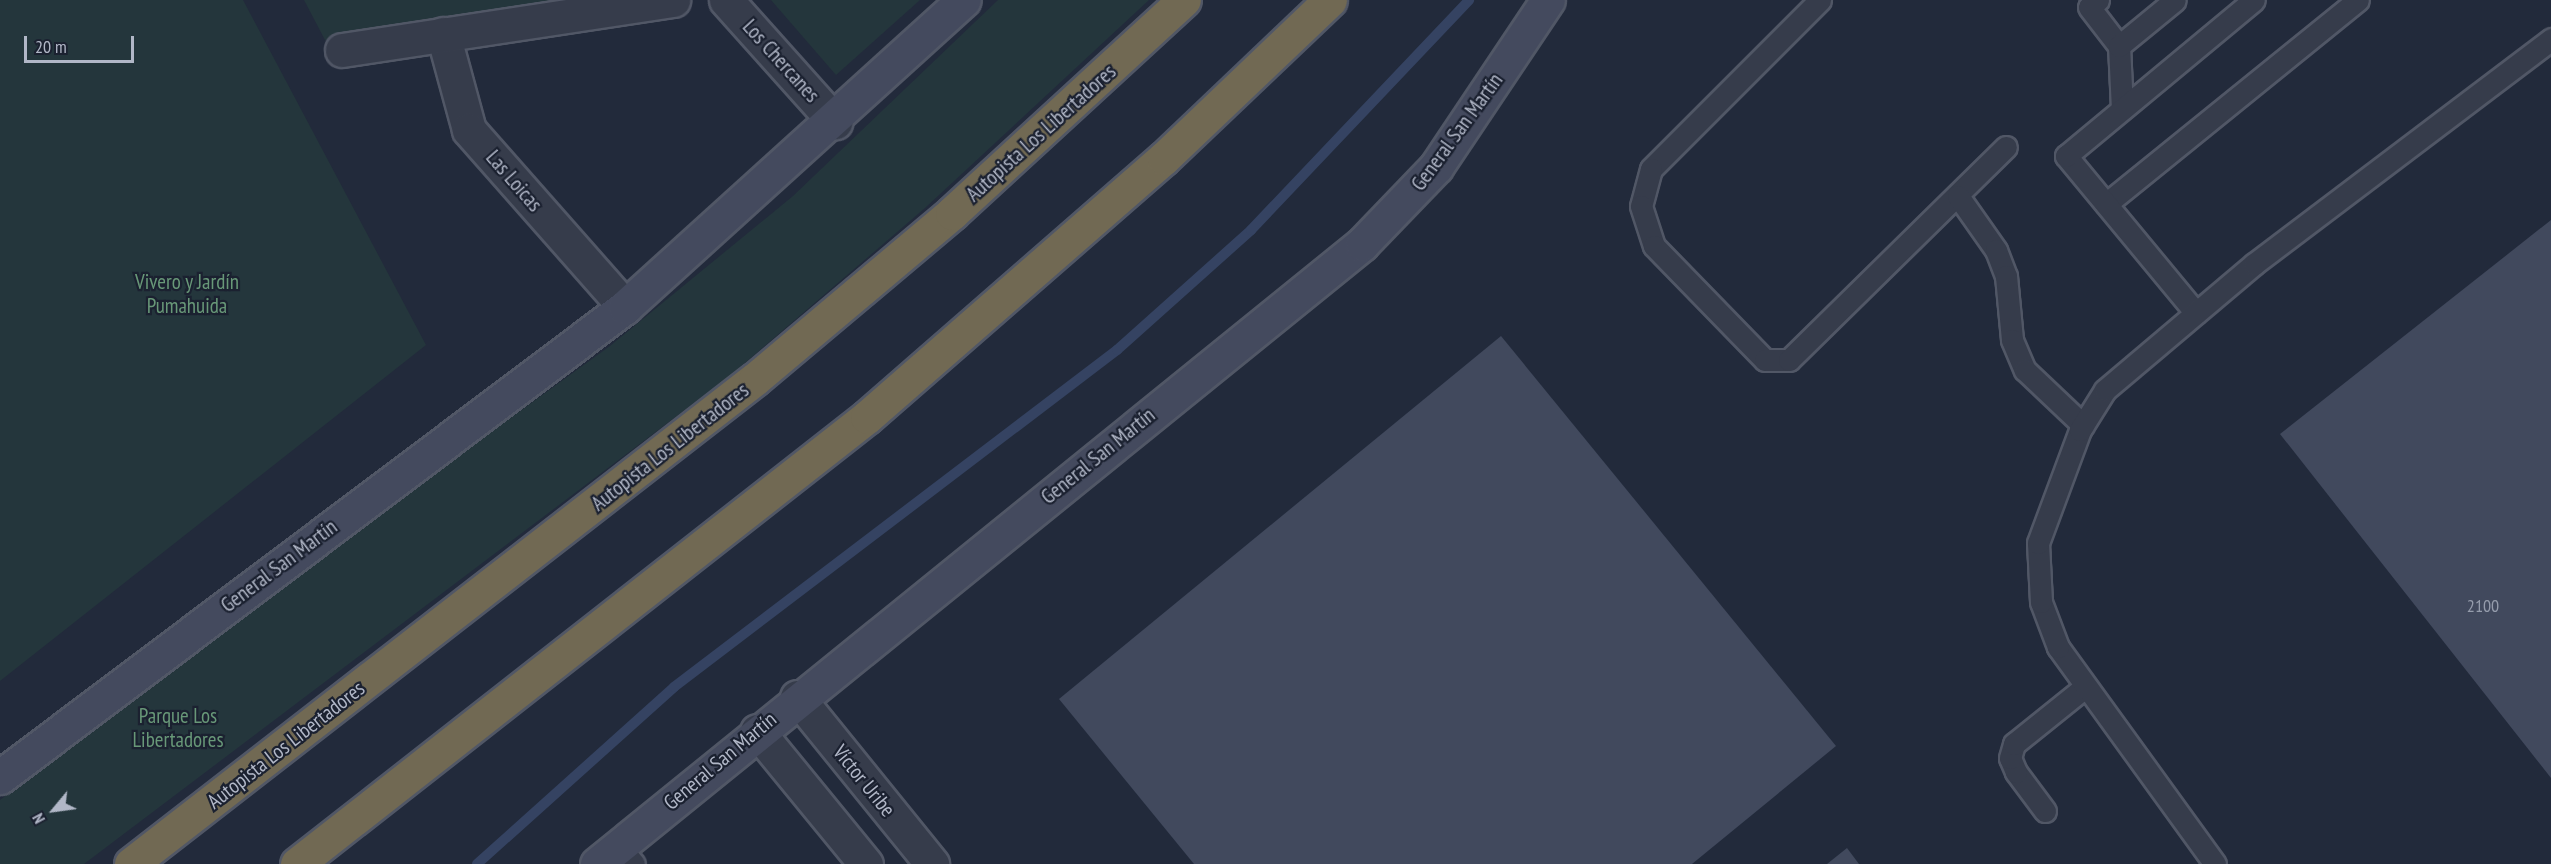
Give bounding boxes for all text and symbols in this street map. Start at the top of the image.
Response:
street label: Los Chercanes [737,14,825,108]
scale bar [27,24,136,62]
text: 20 m [35,35,67,58]
street label: Autopista Los Libertadores [961,59,1121,207]
street label: General San Martín [1406,68,1508,196]
street label: Las Loicas [481,145,547,217]
park label: Vivero y Jardín Pumahuida [135,269,239,319]
street label: Autopista Los Libertadores [586,378,754,516]
street label: General San Martín [1036,402,1160,510]
street label: General San Martín [216,514,342,618]
house number: 2100 [2467,595,2499,617]
street label: Autopista Los Libertadores [202,676,370,814]
park label: Parque Los Libertadores [132,703,224,753]
street label: General San Martín [659,707,781,815]
street label: Víctor Uribe [827,740,901,822]
north arrow [24,780,84,840]
text: N [27,810,49,827]

